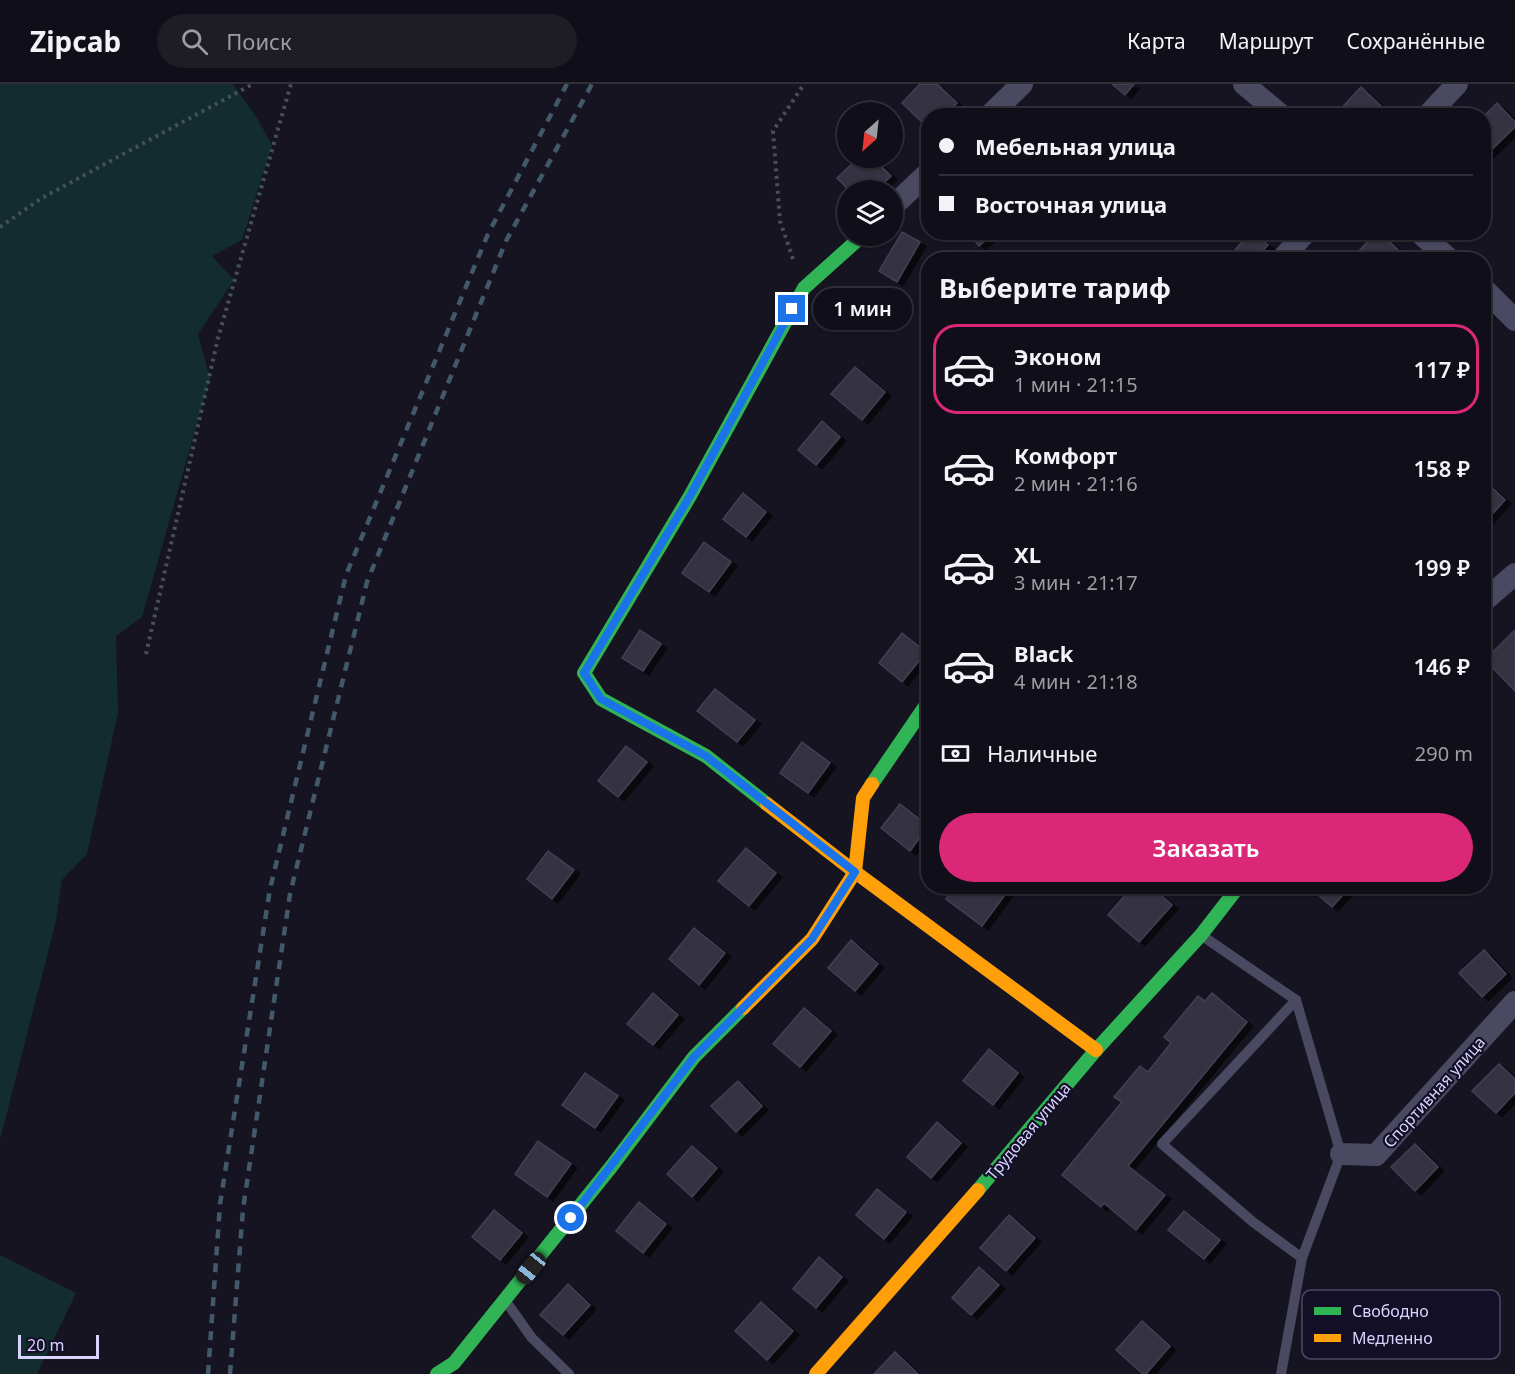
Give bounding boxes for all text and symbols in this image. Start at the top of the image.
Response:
search box [157,14,577,68]
text: Zipcab [30,22,121,60]
icon: search [178,25,211,58]
text: Поиск [226,26,292,56]
text: Карта [1127,27,1186,55]
text: Маршрут [1219,27,1314,55]
text: Сохранённые [1347,27,1485,55]
north arrow [837,102,903,168]
map controls [837,102,903,246]
text: Мебельная улица [975,131,1176,161]
button: layers [837,180,903,246]
text: Восточная улица [975,189,1167,219]
text: Выберите тариф [939,269,1171,306]
callout: 1 мин [813,288,912,330]
route end [778,295,805,322]
text: 1 мин [833,295,892,322]
text: Эконом [1014,341,1102,371]
icon: car [942,342,996,396]
text: 117 ₽ [1413,354,1470,384]
text: 1 мин · 21:15 [1014,371,1138,398]
text: Комфорт [1014,440,1117,470]
icon: car [942,441,996,495]
text: 158 ₽ [1413,453,1470,483]
text: 2 мин · 21:16 [1014,470,1138,497]
text: XL [1014,539,1041,569]
icon: car [942,540,996,594]
text: 199 ₽ [1413,552,1470,582]
text: 3 мин · 21:17 [1014,569,1138,596]
text: Black [1014,638,1073,668]
icon: car [942,639,996,693]
text: 146 ₽ [1413,651,1470,681]
text: 4 мин · 21:18 [1014,668,1138,695]
icon: cash [939,737,972,770]
text: Наличные [987,738,1097,768]
text: 290 m [1415,740,1473,767]
button: Заказать [939,813,1473,882]
street label: Спортивная улица [1378,1032,1490,1152]
street label: Трудовая улица [981,1078,1075,1184]
route start [557,1204,584,1231]
car [513,1248,549,1288]
legend [1302,1290,1500,1359]
text: Свободно [1352,1300,1429,1322]
text: Медленно [1352,1327,1433,1349]
scale bar [18,1332,99,1360]
text: 20 m [27,1334,64,1356]

